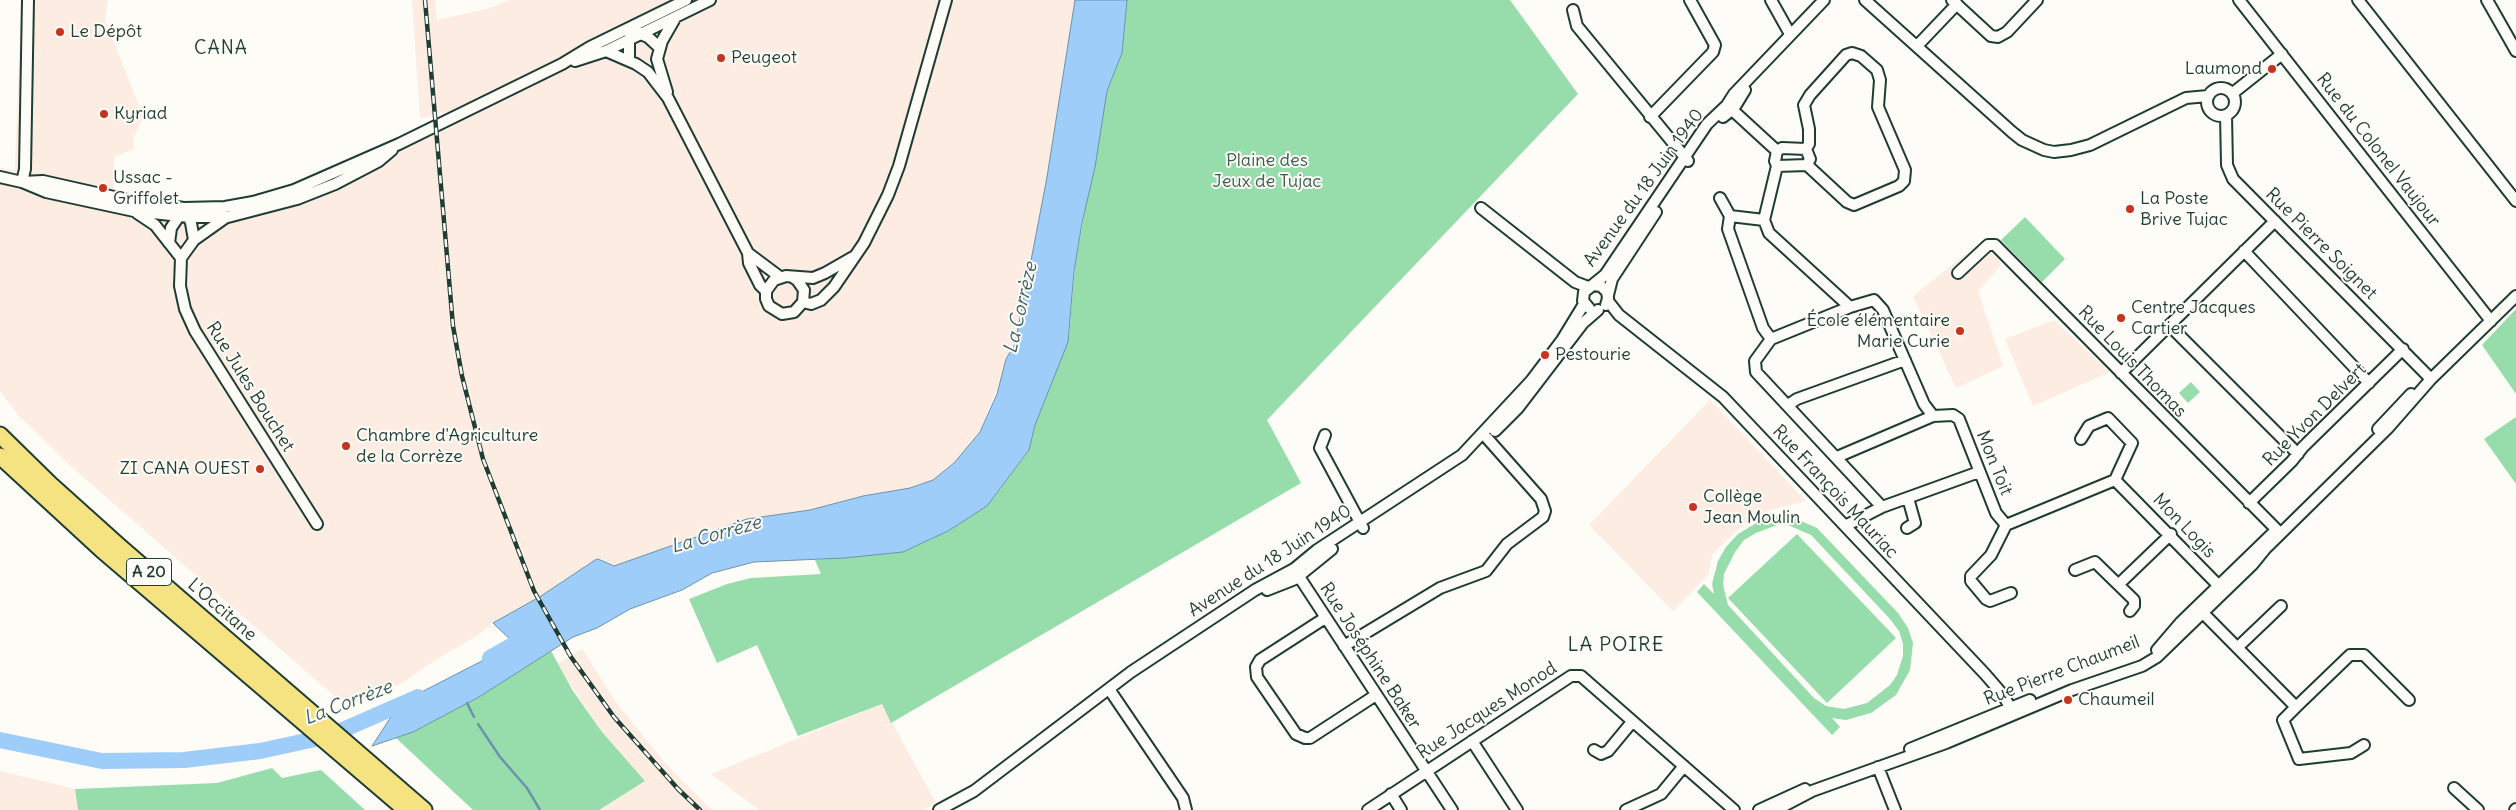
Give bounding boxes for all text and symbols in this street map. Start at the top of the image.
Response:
place label: Le Dépôt [70,21,142,43]
marker: Le Dépôt [54,26,66,38]
district label: CANA [193,38,249,60]
place label: Peugeot [731,47,797,69]
marker: Peugeot [715,52,727,64]
place label: Laumond [2185,58,2262,80]
marker: Laumond [2266,63,2278,75]
street label: Rue du Colonel Vaujour [2311,69,2445,231]
place label: Kyriad [114,103,167,125]
street label: Avenue du 18 Juin 1940 [1579,105,1709,271]
marker: Kyriad [98,108,110,120]
park label: Plaine des Jeux de Tujac [1212,150,1322,192]
place label: Ussac - Griffolet [113,167,179,210]
marker: Ussac - Griffolet [97,182,109,194]
street label: Rue Pierre Soignet [2261,184,2381,304]
place label: La Poste Brive Tujac [2140,188,2228,230]
marker: La Poste Brive Tujac [2124,203,2136,215]
water label: La Corrèze [999,260,1043,356]
place label: Centre Jacques Cartier [2131,297,2256,340]
street label: Rue Louis Thomas [2073,302,2191,422]
place label: École élémentaire Marie Curie [1807,310,1950,352]
marker: Centre Jacques Cartier [2115,312,2127,324]
street label: Rue Jules Bouchet [201,318,299,456]
marker: École élémentaire Marie Curie [1954,325,1966,337]
place label: Pestourie [1555,344,1631,366]
marker: Pestourie [1539,349,1551,361]
street label: Rue Yvon Delvert [2259,359,2371,471]
street label: Rue François Mauriac [1768,421,1902,563]
place label: Chambre d'Agriculture de la Corrèze [356,425,538,468]
street label: Mon Toit [1971,428,2017,498]
marker: Chambre d'Agriculture de la Corrèze [340,440,352,452]
place label: ZI CANA OUEST [120,458,250,480]
marker: ZI CANA OUEST [254,463,266,475]
place label: Collège Jean Moulin [1703,486,1800,528]
street label: Mon Logis [2148,489,2220,563]
street label: Avenue du 18 Juin 1940 [1184,500,1356,622]
marker: Collège Jean Moulin [1687,501,1699,513]
water label: La Corrèze [668,511,764,559]
road number: A 20 [126,558,172,586]
street label: L'Occitane [183,574,261,646]
street label: Rue Joséphine Baker [1315,579,1425,733]
street label: Rue Pierre Chaumeil [1981,631,2143,711]
district label: LA POIRE [1567,633,1665,657]
street label: Rue Jacques Monod [1413,658,1561,764]
water label: La Corrèze [301,676,395,730]
place label: Chaumeil [2078,689,2154,711]
marker: Chaumeil [2062,694,2074,706]

